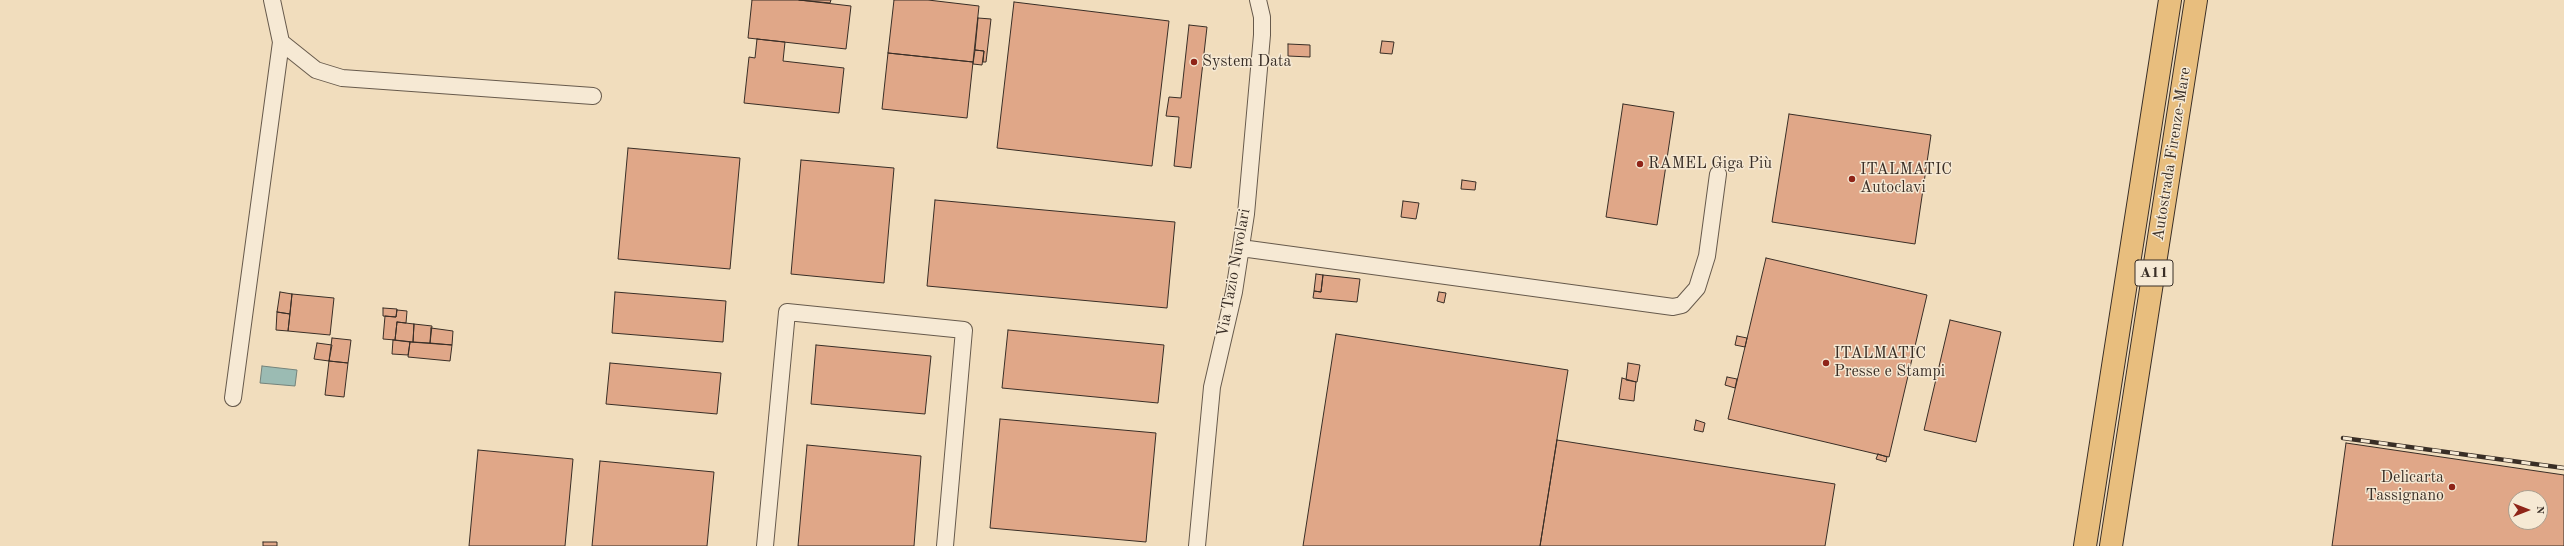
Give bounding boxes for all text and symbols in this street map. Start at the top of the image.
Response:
place label: System Data [1202,52,1291,72]
marker: System Data [1189,57,1199,67]
street label: Autostrada Firenze-Mare [2149,66,2195,242]
place label: RAMEL Giga Più [1648,154,1772,174]
marker: RAMEL Giga Più [1635,159,1645,169]
place label: ITALMATIC Autoclavi [1860,160,1952,198]
marker: ITALMATIC Autoclavi [1847,174,1857,184]
street label: Via Tazio Nuvolari [1213,207,1255,339]
road number: A11 [2135,260,2173,286]
place label: ITALMATIC Presse e Stampi [1834,344,1945,382]
marker: ITALMATIC Presse e Stampi [1821,358,1831,368]
place label: Delicarta Tassignano [2366,468,2444,506]
marker: Delicarta Tassignano [2447,482,2457,492]
north arrow [2508,490,2548,530]
text: N [2534,506,2545,514]

